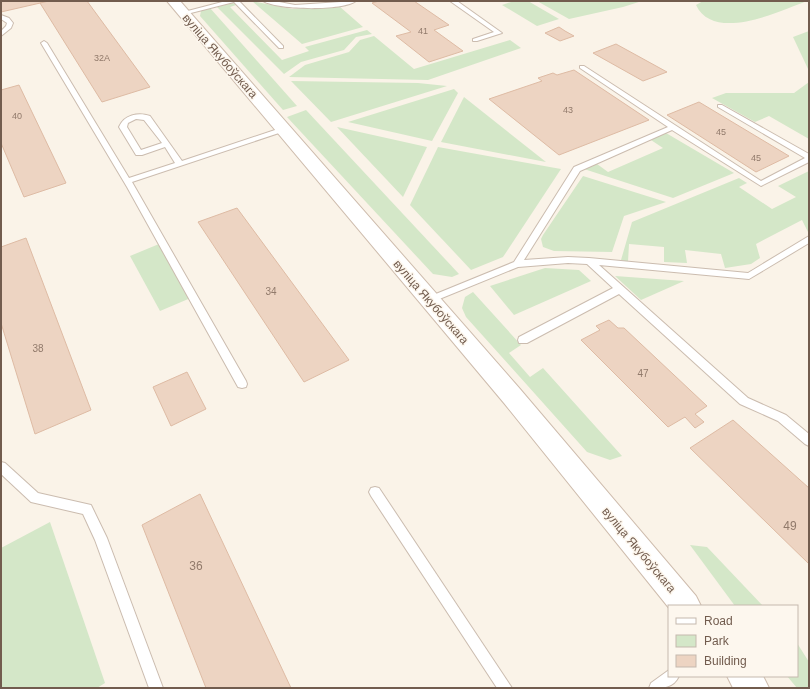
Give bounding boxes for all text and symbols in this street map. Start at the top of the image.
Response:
street label: вуліца Якубоўскага [180,11,261,101]
house number: 41 [418,26,428,36]
house number: 32А [94,53,110,63]
house number: 43 [563,105,573,115]
house number: 40 [12,111,22,121]
house number: 45 [716,127,726,137]
house number: 45 [751,153,761,163]
street label: вуліца Якубоўскага [391,257,472,347]
house number: 34 [265,286,277,297]
house number: 38 [32,343,44,354]
house number: 47 [637,368,649,379]
street label: вуліца Якубоўскага [599,504,679,596]
house number: 49 [783,519,797,533]
house number: 36 [189,559,203,573]
legend [668,605,798,677]
text: Road [704,614,733,628]
text: Park [704,634,730,648]
text: Building [704,654,747,668]

